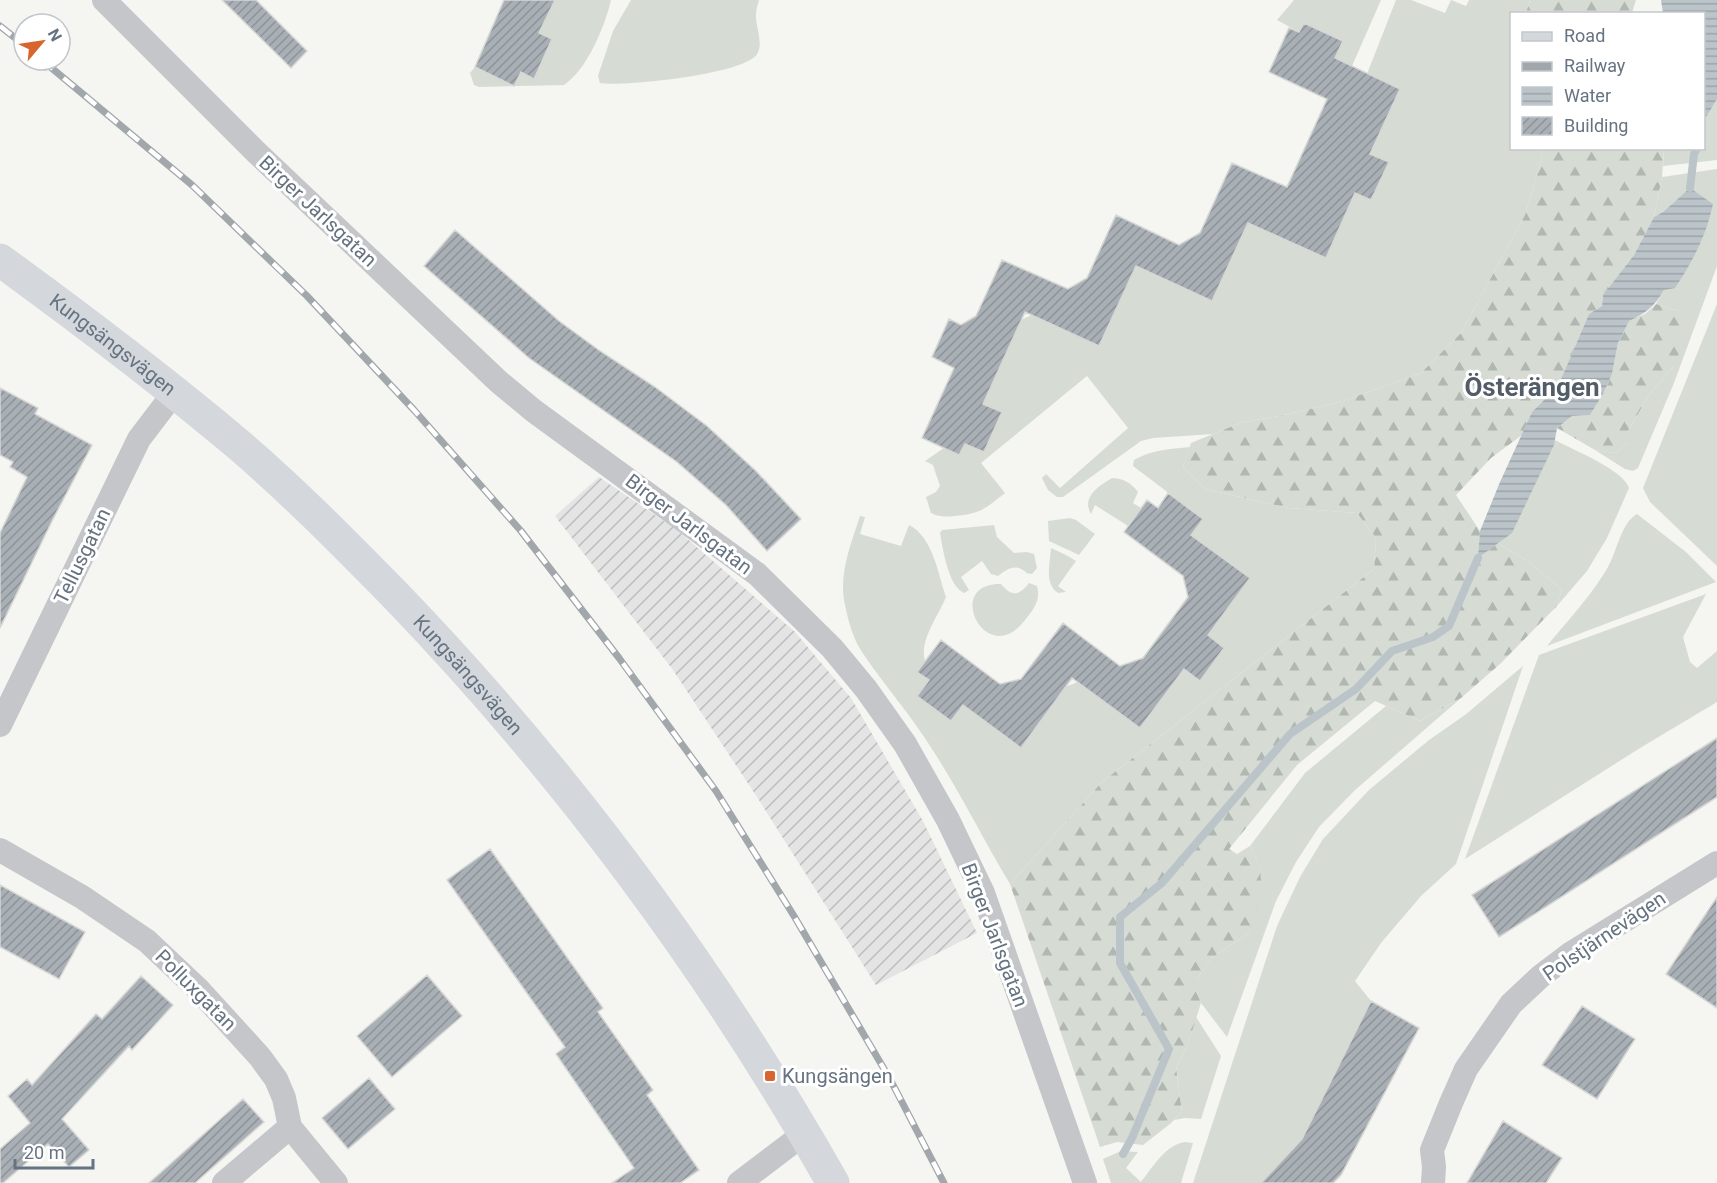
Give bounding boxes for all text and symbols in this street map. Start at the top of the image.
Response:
north arrow [12,12,72,72]
legend [1510,12,1705,150]
text: N [44,25,66,45]
text: Road [1564,25,1605,46]
text: Railway [1564,55,1626,76]
text: Water [1564,85,1611,106]
text: Building [1564,115,1628,136]
street label: Birger Jarlsgatan [254,150,382,272]
street label: Kungsängsvägen [45,289,181,401]
district label: Österängen [1464,372,1600,402]
street label: Birger Jarlsgatan [621,469,757,579]
street label: Tellusgatan [49,504,115,608]
street label: Kungsängsvägen [408,610,528,740]
street label: Birger Jarlsgatan [957,860,1033,1010]
street label: Polstjärnevägen [1538,886,1670,986]
street label: Polluxgatan [150,944,242,1036]
place label: Kungsängen [782,1064,893,1088]
marker: Kungsängen [763,1069,777,1083]
scale bar [15,1132,93,1170]
text: 20 m [24,1142,64,1163]

